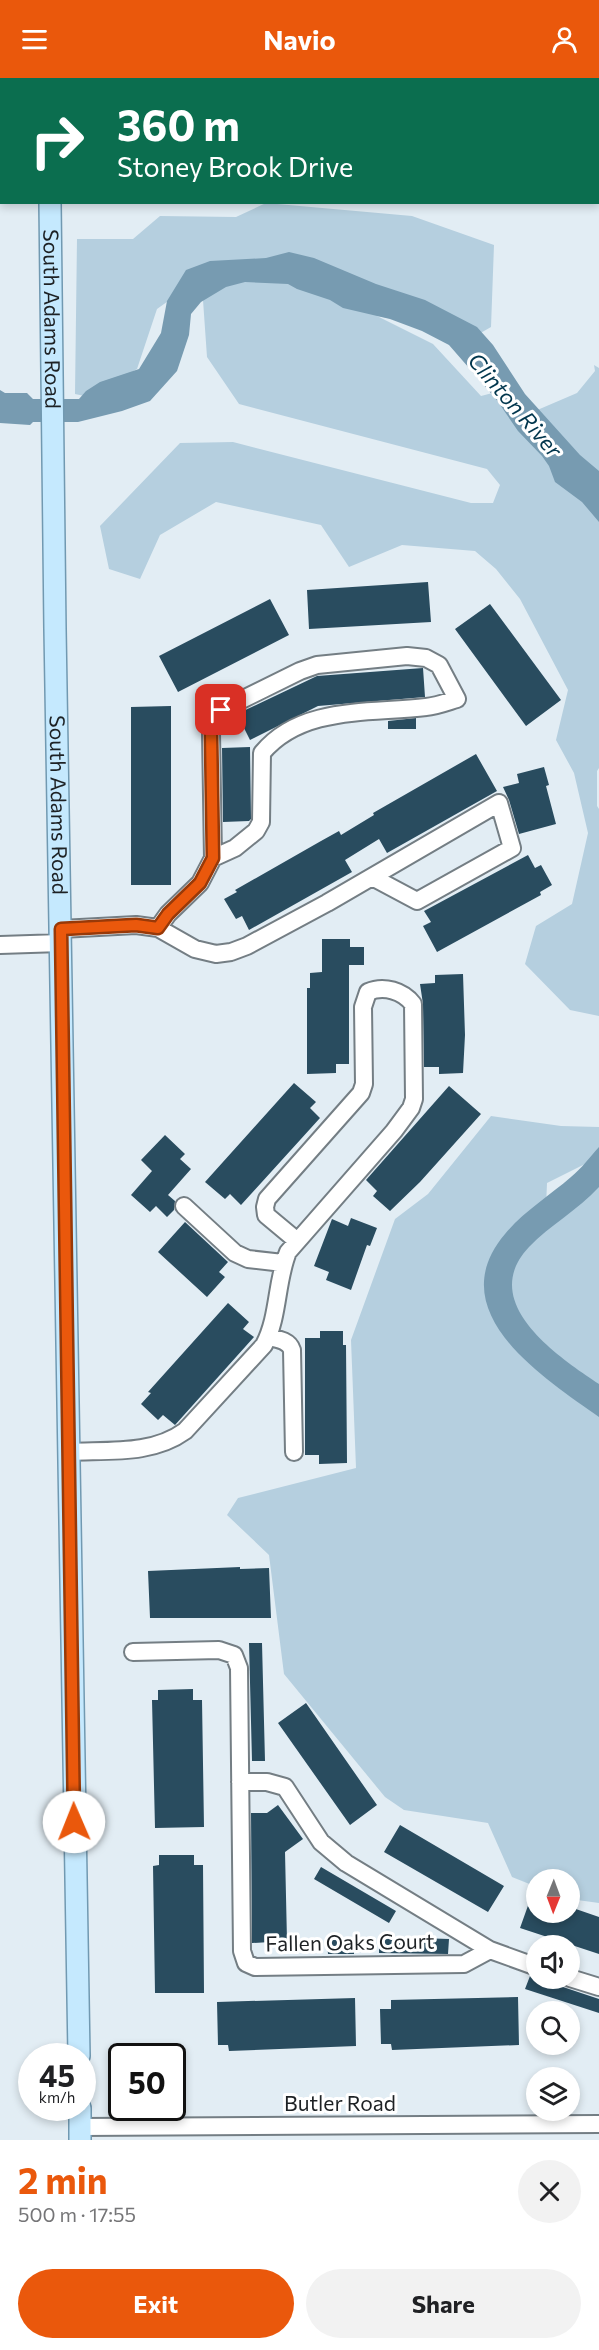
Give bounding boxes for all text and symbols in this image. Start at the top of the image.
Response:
icon: menu [18,23,51,56]
text: Navio [263,23,336,56]
icon: person [548,23,581,56]
text: 360 m [117,98,240,150]
icon: right [18,102,96,180]
text: Stoney Brook Drive [117,150,353,183]
street label: South Adams Road [39,229,66,409]
water label: Clinton River [463,347,569,463]
pin [195,684,246,735]
icon: arrive [204,693,237,726]
street label: South Adams Road [45,715,73,895]
position arrow [42,1790,106,1854]
north arrow [526,1869,580,1923]
map controls [526,1869,580,2121]
street label: Fallen Oaks Court [265,1928,435,1955]
button: sound [526,1935,580,1989]
button: search [526,2001,580,2055]
speed limit sign: 50 [108,2043,186,2121]
text: 45 [39,2056,75,2093]
button: layers [526,2067,580,2121]
text: km/h [39,2088,75,2106]
street label: Butler Road [284,2090,396,2115]
text: 2 min [18,2157,108,2201]
button: close [518,2160,581,2223]
text: 500 m · 17:55 [18,2202,136,2226]
button: Exit [18,2269,294,2338]
button: Share [306,2269,581,2338]

